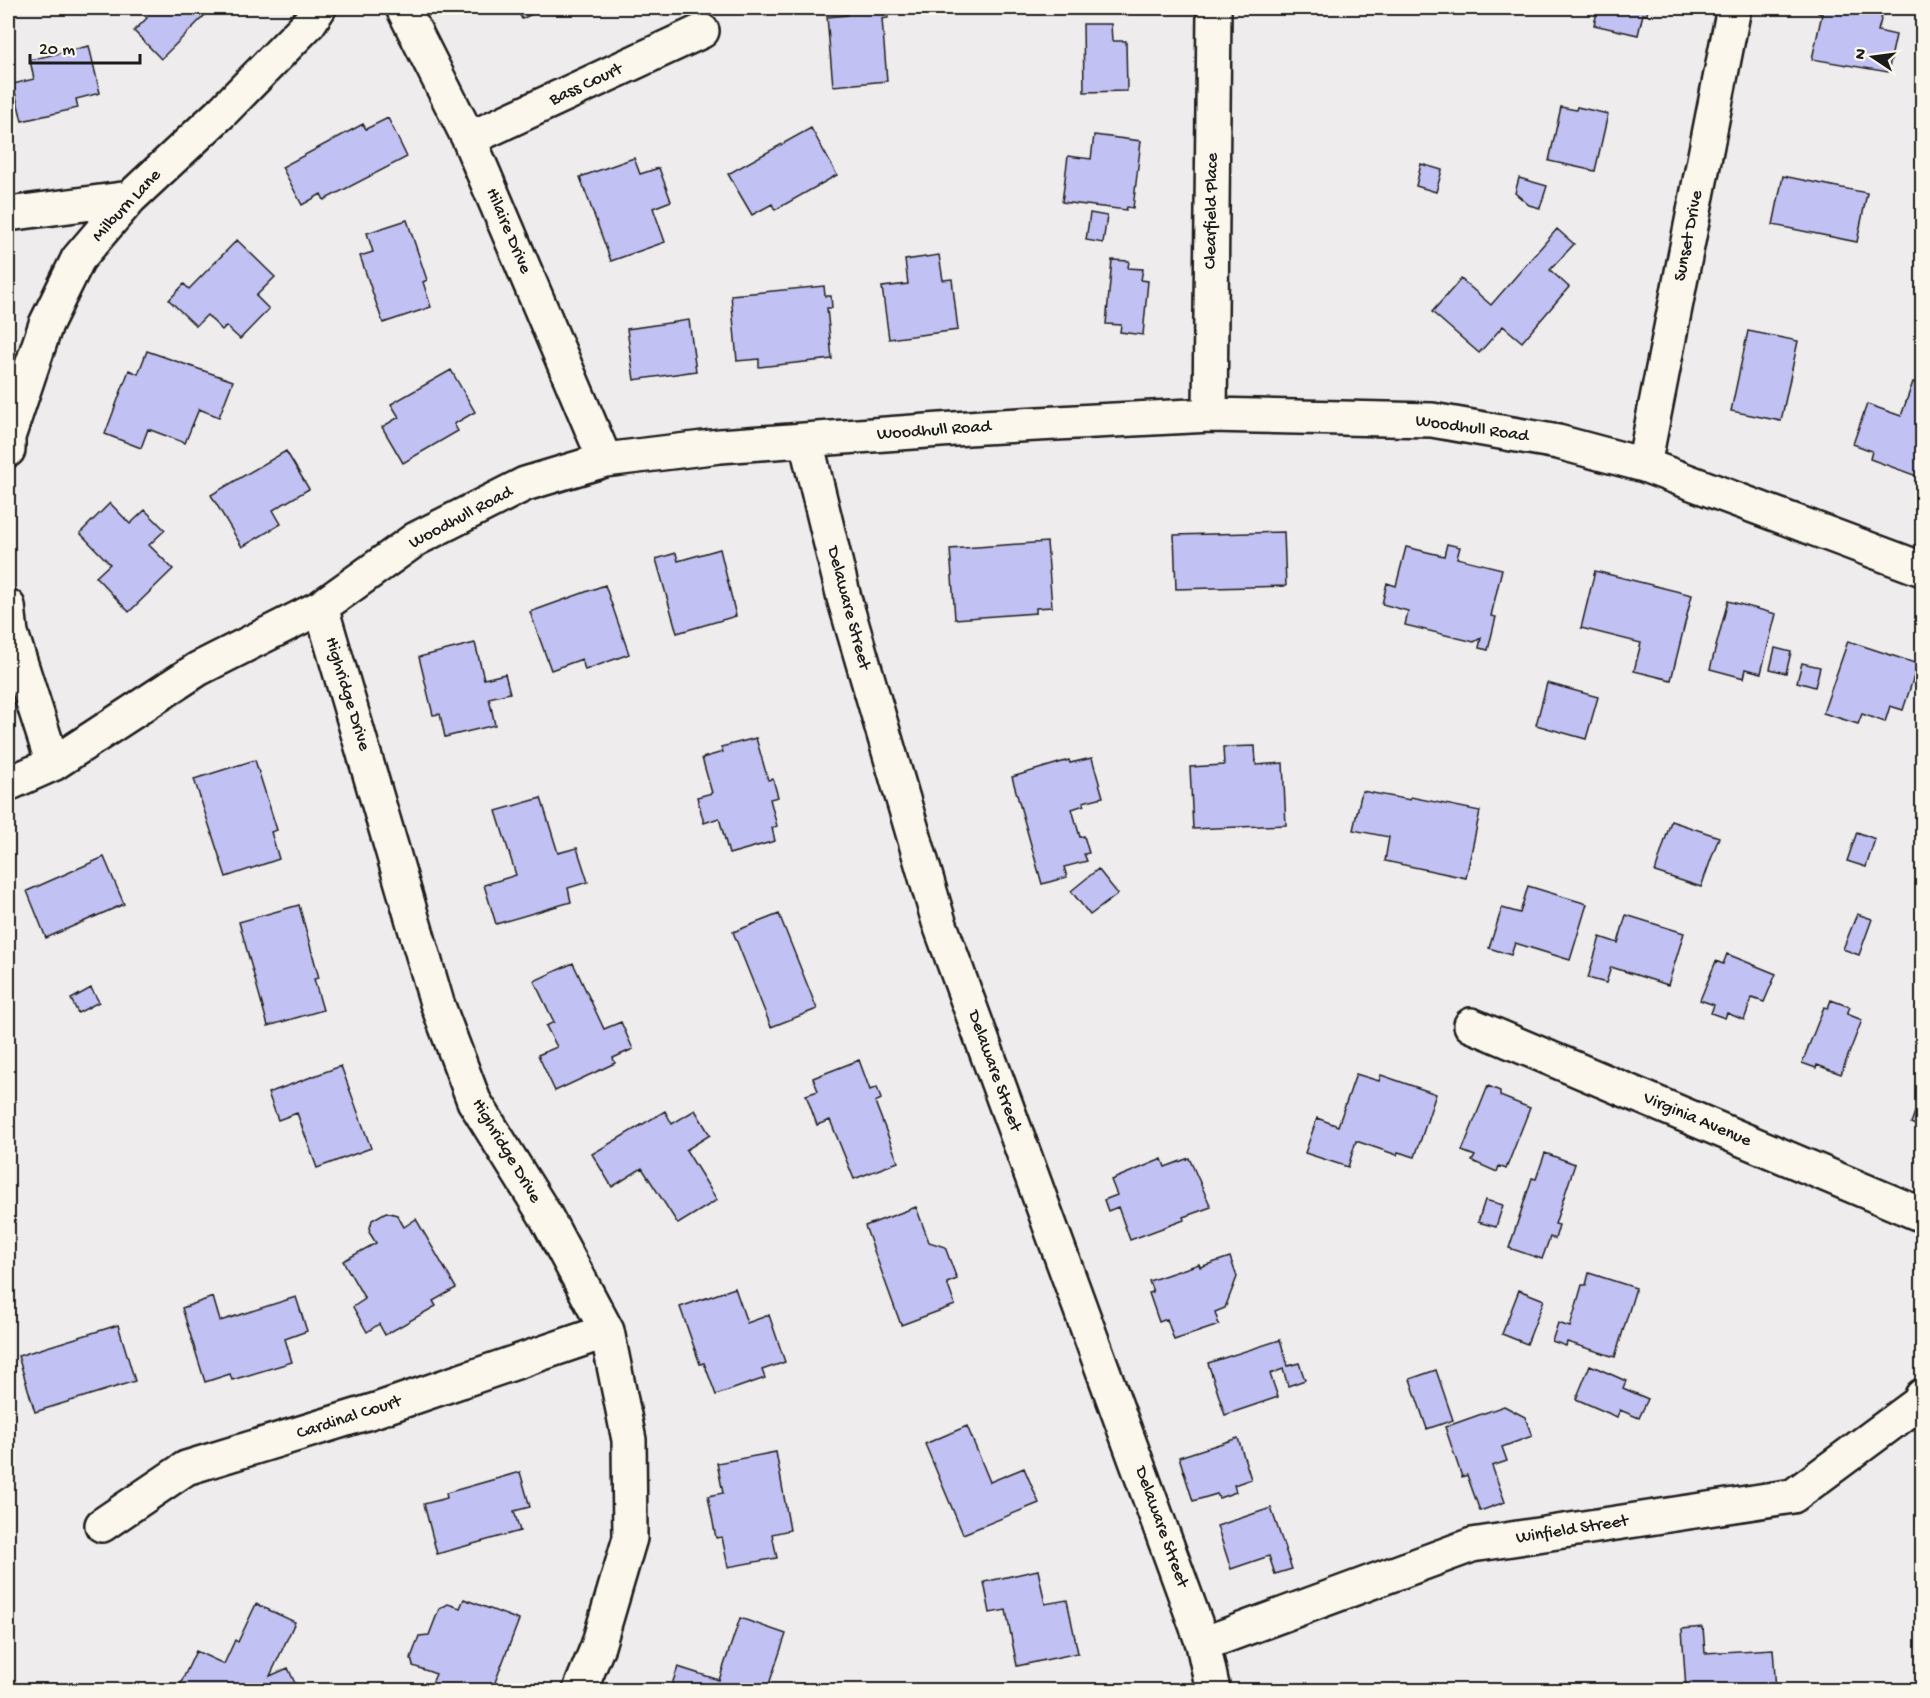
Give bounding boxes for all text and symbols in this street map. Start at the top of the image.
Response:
scale bar [30,27,140,65]
north arrow [1843,27,1903,87]
text: 20 m [39,40,75,61]
text: N [1851,47,1872,62]
street label: Bass Court [545,58,627,111]
street label: Clearfield Place [1200,152,1224,269]
street label: Milburn Lane [88,165,167,247]
street label: Hilaire Drive [481,185,536,278]
street label: Sunset Drive [1670,188,1708,283]
street label: Woodhull Road [1414,411,1531,448]
street label: Woodhull Road [876,416,993,445]
street label: Woodhull Road [406,481,518,554]
street label: Delaware Street [821,543,875,674]
street label: Highridge Drive [320,635,374,754]
street label: Delaware Street [962,1007,1026,1136]
street label: Virginia Avenue [1639,1087,1755,1152]
street label: Highridge Drive [467,1095,546,1208]
street label: Cardinal Court [294,1391,405,1445]
street label: Delaware Street [1129,1463,1193,1592]
street label: Winfield Street [1514,1511,1631,1549]

